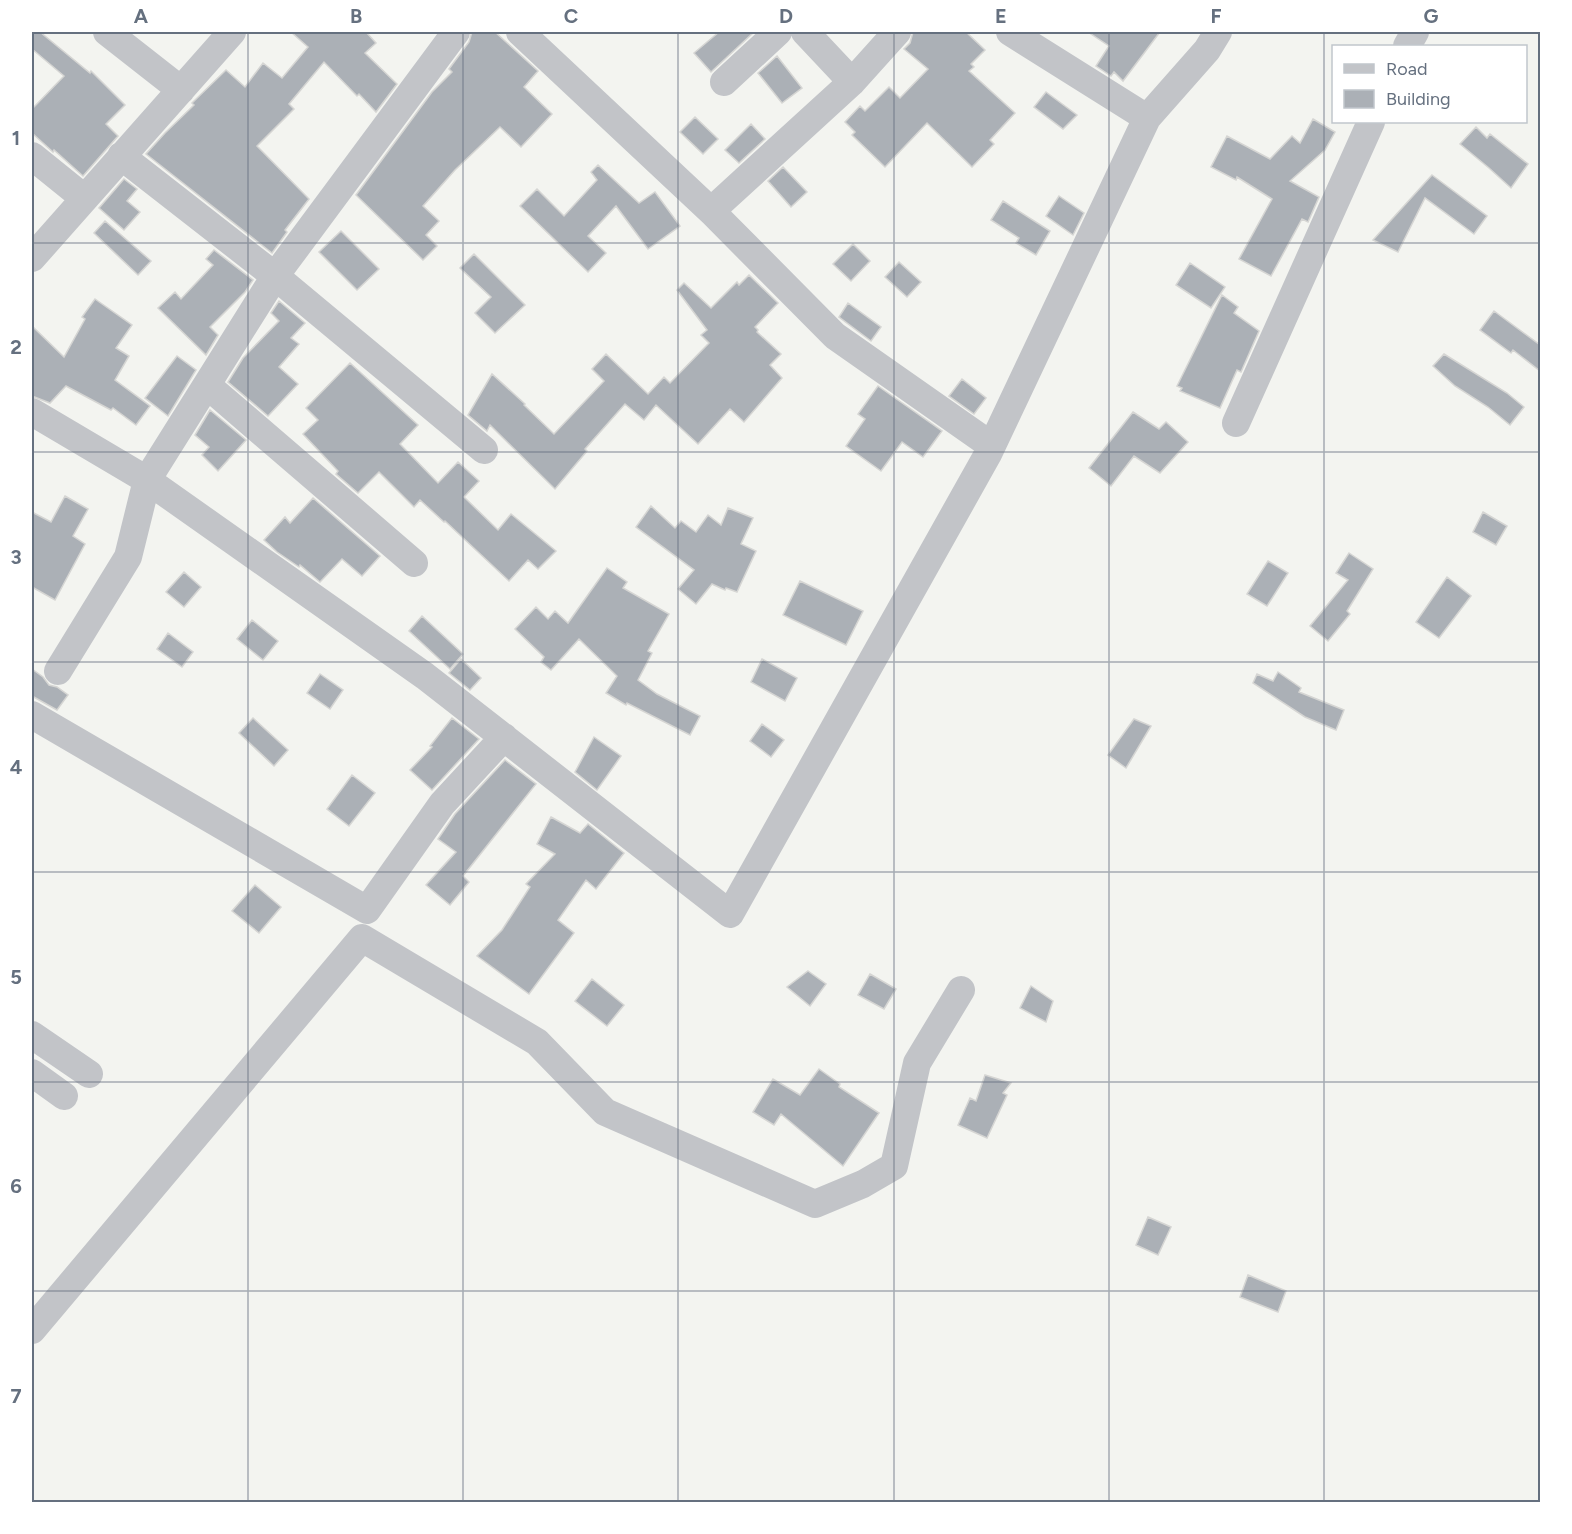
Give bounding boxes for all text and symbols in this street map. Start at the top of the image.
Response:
text: A [134,4,149,28]
text: B [350,4,362,28]
text: C [564,4,578,28]
text: D [779,4,793,28]
text: E [995,4,1007,28]
text: F [1210,4,1222,28]
text: G [1424,4,1439,28]
legend [1332,45,1527,123]
text: Road [1386,58,1427,80]
text: Building [1386,88,1451,110]
text: 1 [12,126,20,150]
text: 2 [10,335,22,359]
text: 3 [10,545,22,569]
text: 4 [10,755,23,779]
text: 5 [10,965,22,989]
text: 6 [10,1174,22,1198]
text: 7 [10,1384,22,1408]

